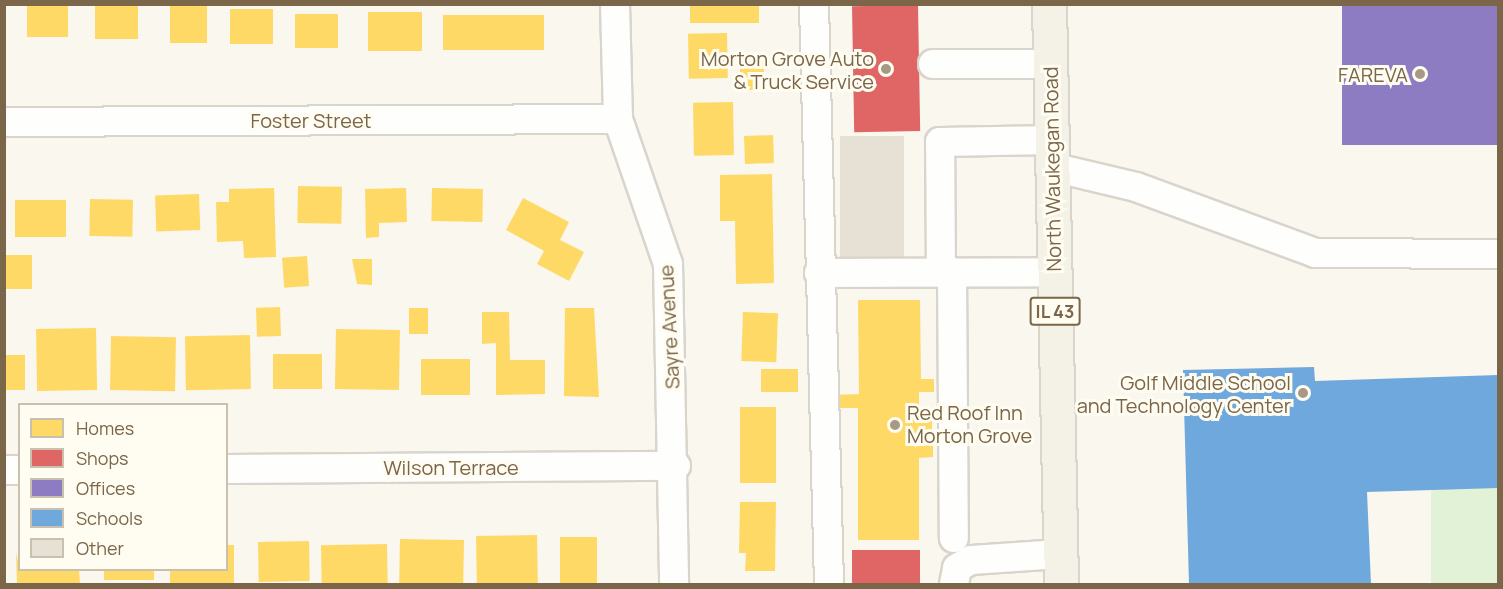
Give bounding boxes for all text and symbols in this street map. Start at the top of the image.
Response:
place label: Morton Grove Auto & Truck Service [701,46,874,93]
marker: Morton Grove Auto & Truck Service [879,62,893,76]
place label: FAREVA [1338,62,1408,86]
street label: North Waukegan Road [1038,66,1066,272]
marker: FAREVA [1413,67,1427,81]
street label: Foster Street [250,108,372,132]
street label: Sayre Avenue [654,264,684,390]
road number: IL 43 [1028,296,1082,326]
place label: Golf Middle School and Technology Center [1077,370,1291,417]
marker: Golf Middle School and Technology Center [1296,386,1310,400]
place label: Red Roof Inn Morton Grove [907,401,1032,448]
legend [18,403,228,571]
text: Homes [76,416,134,440]
marker: Red Roof Inn Morton Grove [888,418,902,432]
text: Shops [76,446,128,470]
street label: Wilson Terrace [383,455,519,479]
text: Offices [76,476,135,500]
text: Schools [76,506,143,530]
text: Other [76,536,124,560]

